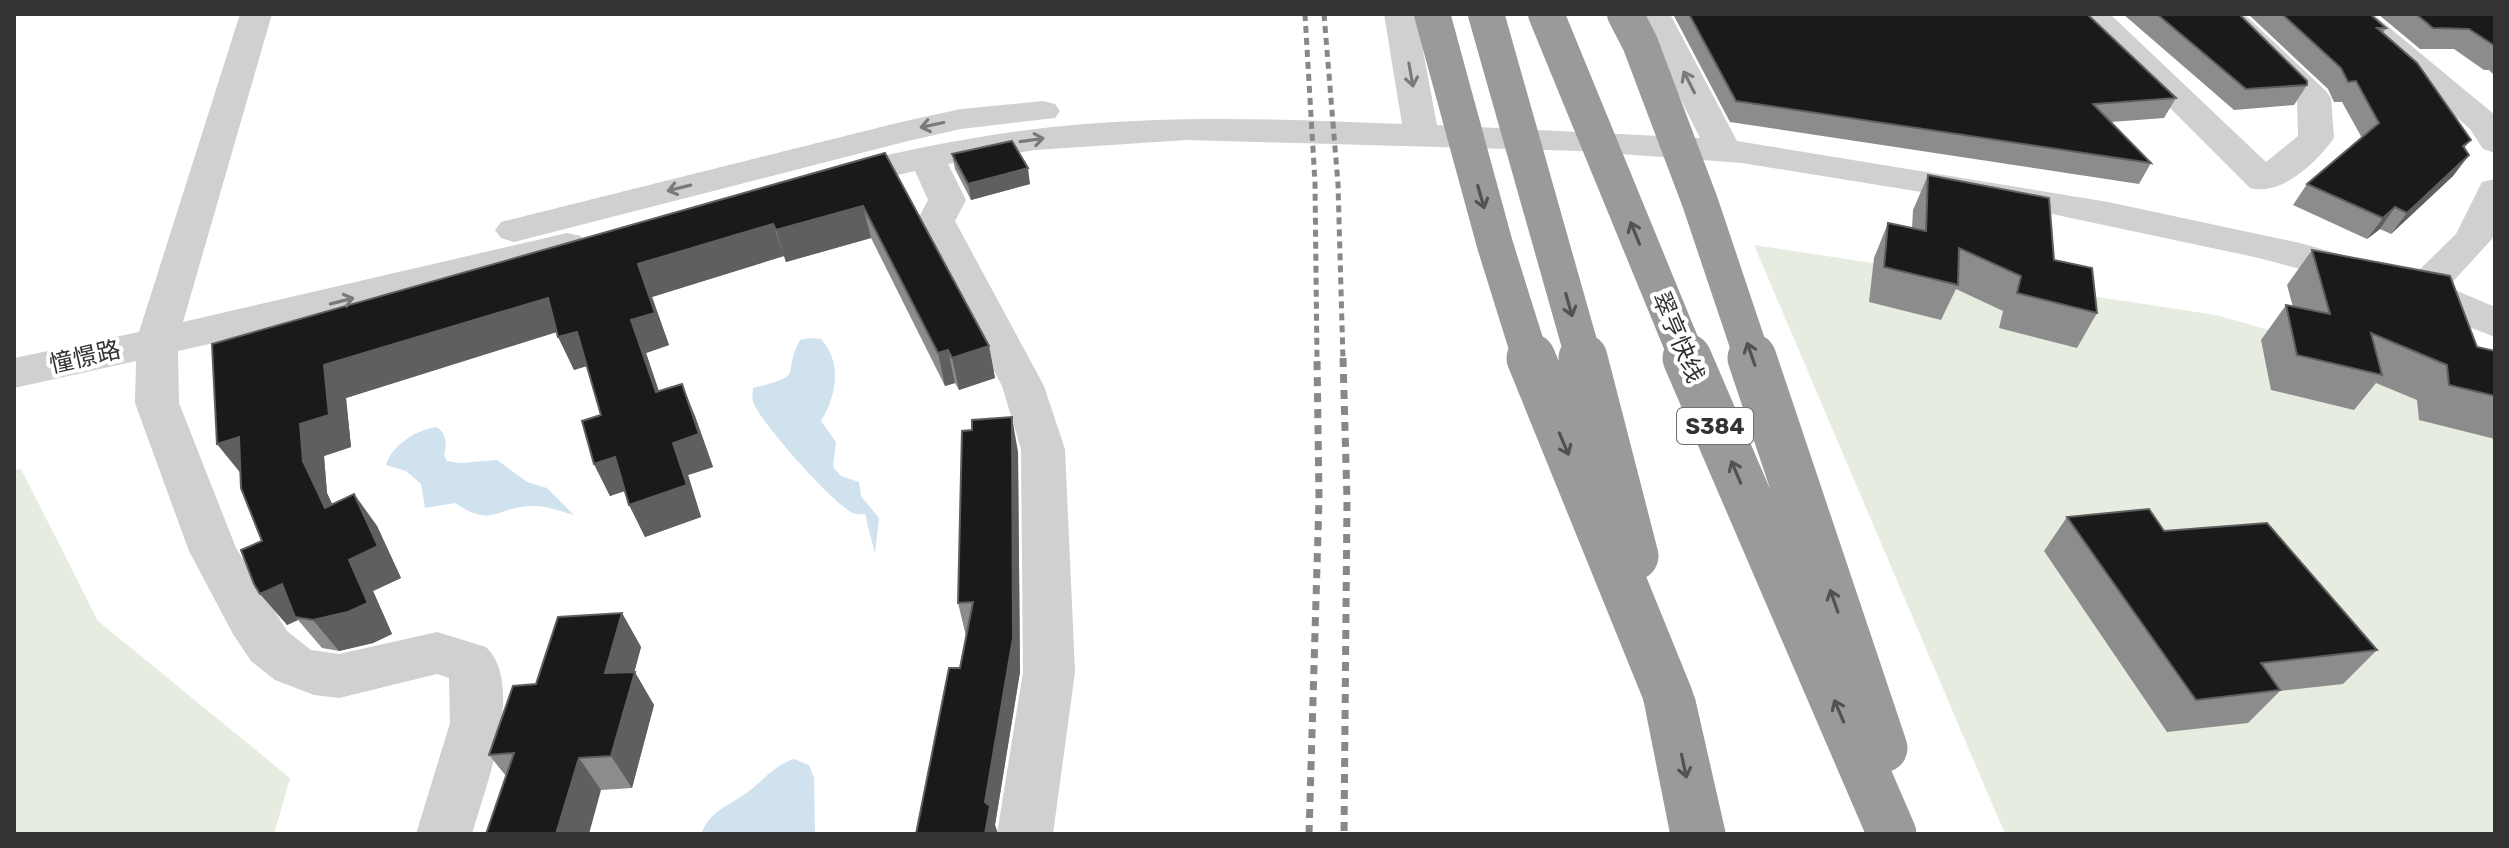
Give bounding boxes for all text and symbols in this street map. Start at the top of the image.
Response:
one-way arrow [1404,61,1419,87]
one-way arrow [1681,70,1697,94]
one-way arrow [919,119,945,134]
one-way arrow [1018,133,1045,148]
one-way arrow [667,181,693,196]
one-way arrow [1475,184,1490,210]
one-way arrow [1627,221,1641,246]
street label: 翠亨快线 [1646,287,1710,387]
one-way arrow [1562,291,1577,317]
one-way arrow [329,292,355,307]
street label: 憧憬路 [47,335,123,379]
one-way arrow [1743,342,1758,367]
road number: S384 [1677,408,1753,444]
one-way arrow [1557,431,1572,456]
one-way arrow [1727,461,1742,485]
one-way arrow [1825,588,1840,613]
one-way arrow [1831,699,1846,723]
one-way arrow [1677,753,1692,778]

